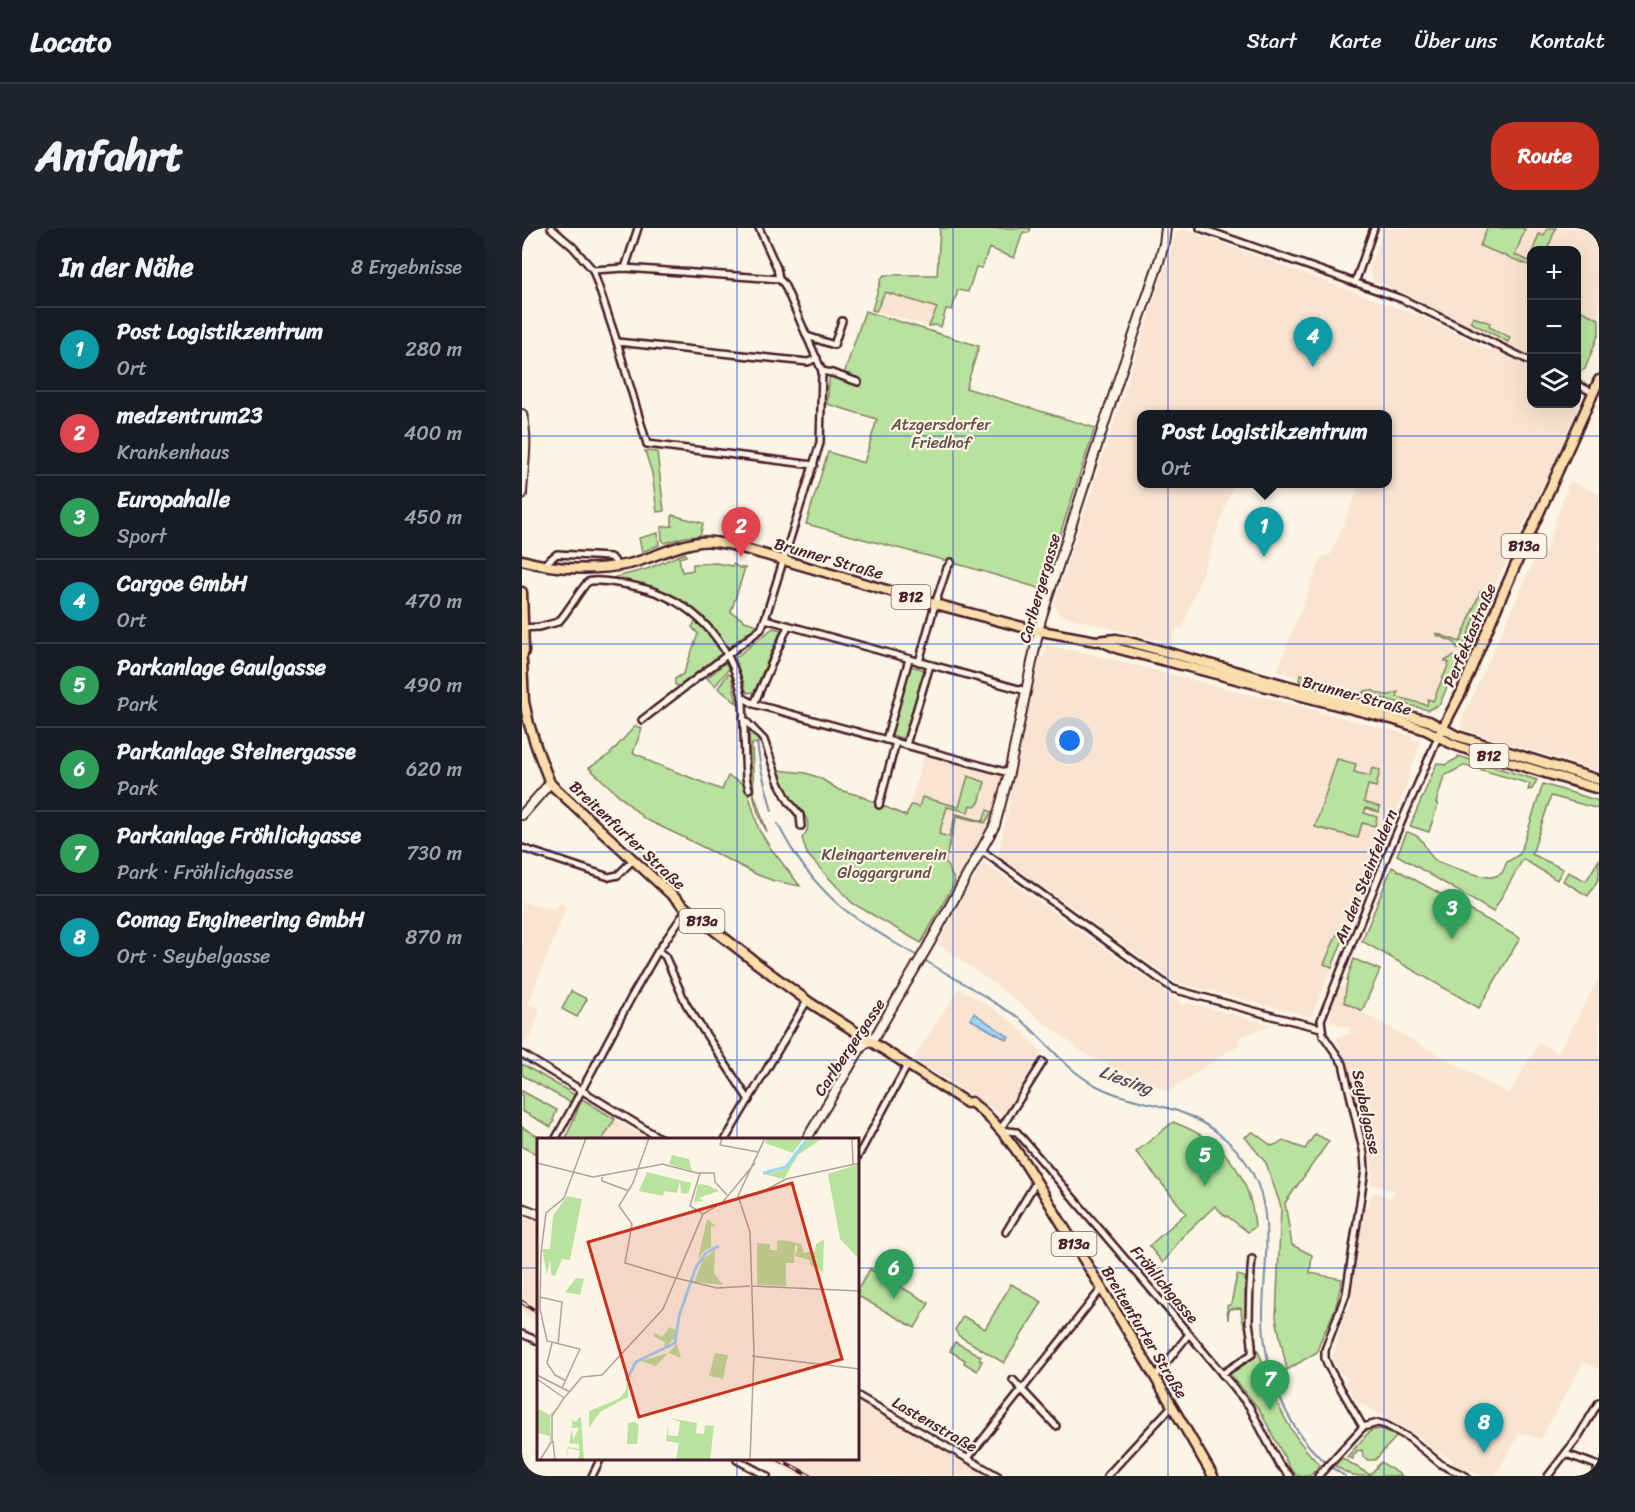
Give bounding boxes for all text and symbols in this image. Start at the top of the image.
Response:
text: Locato [30,17,111,66]
text: Start [1247,22,1297,60]
text: Karte [1330,22,1382,60]
text: Über uns [1415,22,1497,60]
text: Kontakt [1530,22,1605,60]
text: Anfahrt [36,119,183,193]
button: Route [1491,122,1599,190]
text: In der Nähe [60,244,194,290]
map controls [1527,246,1581,408]
button: + [1527,246,1581,300]
text: 8 Ergebnisse [351,250,462,285]
button: − [1527,300,1581,354]
text: Post Logistikzentrum [117,312,323,351]
pin: 4 [1294,318,1332,367]
text: 1 [75,332,84,367]
text: 280 m [405,332,462,367]
text: Ort [117,351,147,386]
button: layers [1527,354,1581,408]
text: medzentrum23 [117,396,263,435]
park label: Atzgersdorfer Friedhof [890,410,992,457]
popup [1137,410,1392,488]
text: Post Logistikzentrum [1161,412,1368,451]
text: 2 [74,416,85,451]
text: 400 m [404,416,462,451]
text: Krankenhaus [117,435,229,470]
text: Ort [1161,451,1191,486]
text: Europahalle [117,480,230,519]
text: 3 [74,500,85,535]
text: 450 m [404,500,462,535]
pin: 2 [722,508,760,557]
pin: 1 [1244,508,1284,557]
text: Sport [117,519,167,554]
street label: Brunner Straße [771,529,887,588]
street label: Carlbergergasse [1010,530,1069,646]
road number: B13a [1502,534,1546,558]
text: Cargoe GmbH [117,564,248,603]
street label: Perfektastraße [1434,579,1504,692]
text: 4 [73,584,86,619]
text: 470 m [405,584,462,619]
road number: B12 [892,585,930,609]
text: Ort [117,603,147,638]
text: Parkanlage Gaulgasse [117,648,326,687]
street label: Brunner Straße [1299,667,1415,724]
text: 5 [73,668,86,703]
text: 490 m [404,668,462,703]
text: Park [117,687,158,722]
your location [1055,726,1084,755]
text: Parkanlage Steinergasse [117,732,356,771]
road number: B12 [1470,744,1508,768]
text: 6 [74,752,85,787]
text: 620 m [406,752,462,787]
text: Park [117,771,158,806]
street label: Breitenfurter Straße [562,773,693,898]
street label: An den Steinfeldern [1325,804,1406,949]
text: Parkanlage Fröhlichgasse [117,816,361,855]
text: 7 [74,836,85,871]
text: 730 m [406,836,462,871]
park label: Kleingartenverein Gloggargrund [821,840,947,887]
text: Park · Fröhlichgasse [117,855,293,890]
pin: 3 [1432,890,1472,939]
text: Comag Engineering GmbH [117,900,365,939]
road number: B13a [680,909,724,933]
text: 8 [73,920,86,955]
text: 870 m [405,920,462,955]
text: Ort · Seybelgasse [117,939,270,974]
street label: Carlbergergasse [806,992,893,1102]
water label: Liesing [1095,1056,1159,1105]
street label: Seybelgasse [1343,1067,1390,1157]
pin: 5 [1186,1136,1224,1186]
inset map [537,1138,860,1461]
road number: B13a [1052,1232,1096,1256]
street label: Fröhlichgasse [1123,1238,1207,1331]
pin: 6 [874,1250,914,1299]
street label: Breitenfurter Straße [1093,1260,1196,1405]
pin: 7 [1250,1360,1290,1410]
street label: Lastenstraße [886,1388,983,1461]
pin: 8 [1464,1404,1504,1453]

